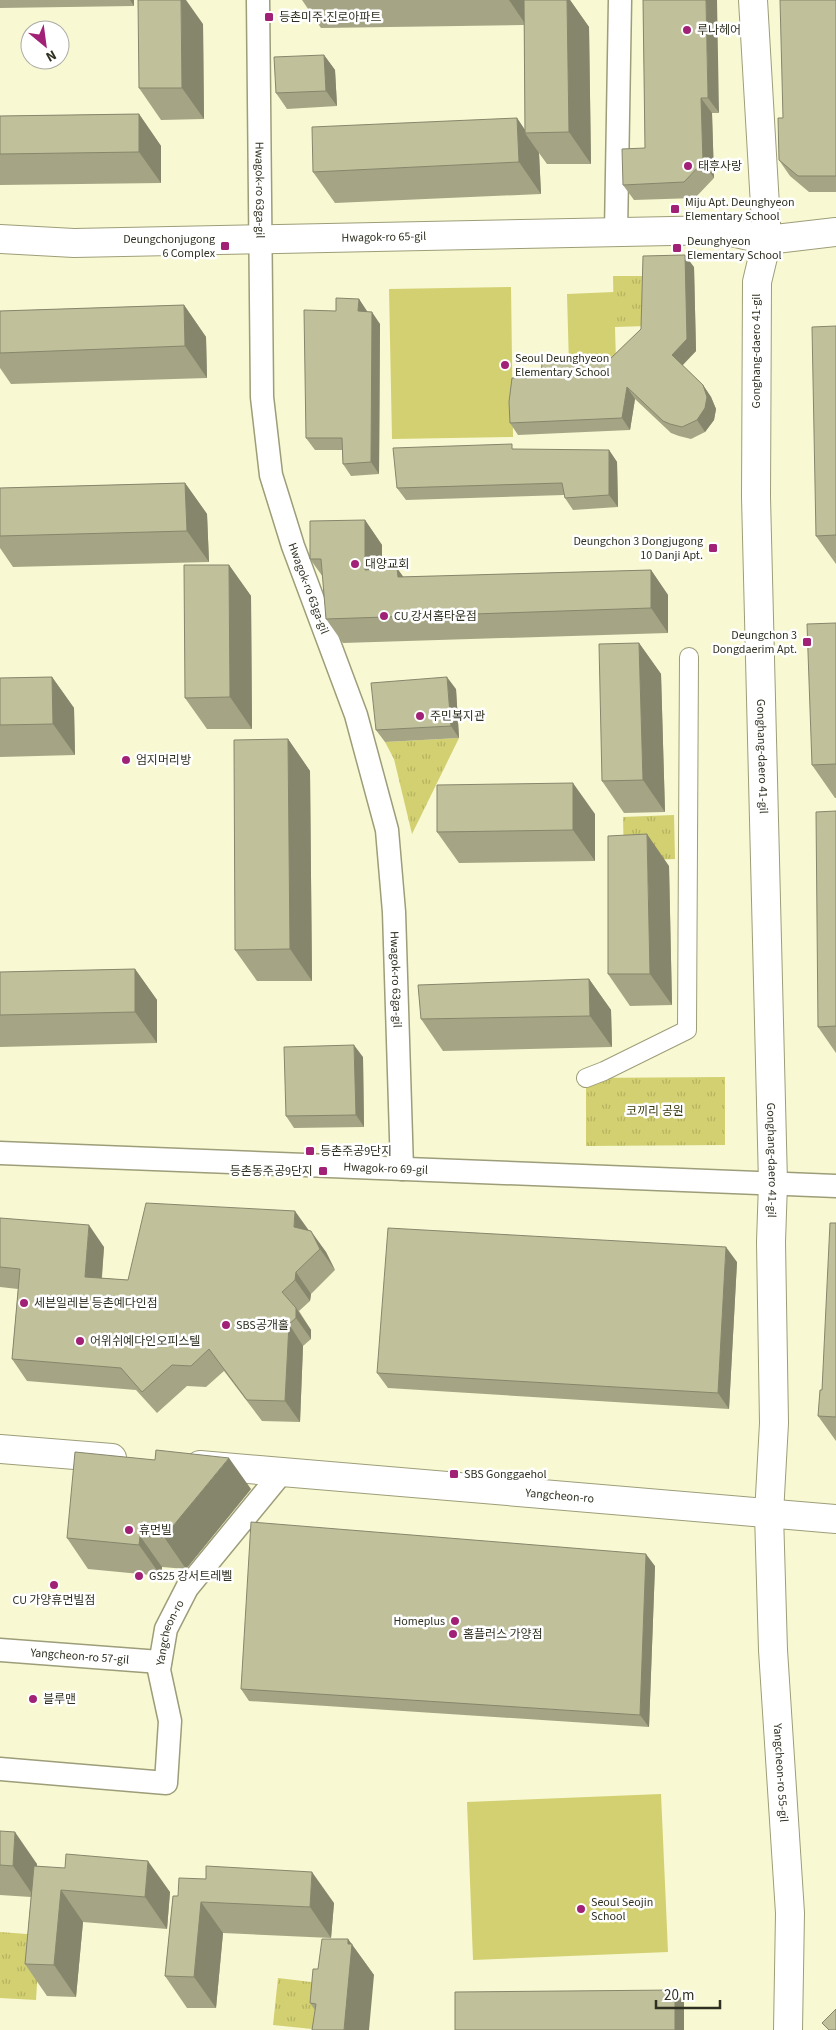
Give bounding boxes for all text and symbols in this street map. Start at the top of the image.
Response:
place label: 등촌미주.진로아파트 [279,9,381,26]
marker: 등촌미주.진로아파트 [263,11,275,23]
north arrow [20,20,70,70]
place label: 루나헤어 [697,22,741,39]
marker: 루나헤어 [681,24,693,36]
text: N [42,44,60,66]
street label: Hwagok-ro 63ga-gil [250,142,268,238]
place label: 태후사랑 [698,158,742,175]
marker: 태후사랑 [682,160,694,172]
place label: Miju Apt. Deunghyeon Elementary School [685,194,795,225]
marker: Miju Apt. Deunghyeon Elementary School [669,203,681,215]
street label: Hwagok-ro 65-gil [341,228,426,247]
place label: Deungchonjugong 6 Complex [123,231,216,262]
place label: Deunghyeon Elementary School [687,233,782,264]
marker: Deungchonjugong 6 Complex [219,240,231,252]
marker: Deunghyeon Elementary School [671,242,683,254]
street label: Gonghang-daero 41-gil [748,294,765,408]
place label: Seoul Deunghyeon Elementary School [515,350,610,381]
marker: Seoul Deunghyeon Elementary School [499,359,511,371]
place label: Deungchon 3 Dongjugong 10 Danji Apt. [573,533,703,564]
street label: Hwagok-ro 63ga-gil [283,540,333,637]
marker: Deungchon 3 Dongjugong 10 Danji Apt. [707,542,719,554]
place label: 대양교회 [365,556,409,573]
marker: 대양교회 [349,558,361,570]
place label: CU 강서홈타운점 [394,608,477,625]
marker: CU 강서홈타운점 [378,610,390,622]
place label: Deungchon 3 Dongdaerim Apt. [712,627,797,658]
marker: Deungchon 3 Dongdaerim Apt. [801,636,813,648]
street label: Gonghang-daero 41-gil [752,699,772,814]
place label: 주민복지관 [430,708,485,725]
marker: 주민복지관 [414,710,426,722]
place label: 엄지머리방 [136,752,191,769]
marker: 엄지머리방 [120,754,132,766]
street label: Hwagok-ro 63ga-gil [386,931,406,1028]
park label: 코끼리 공원 [626,1103,684,1120]
street label: Gonghang-daero 41-gil [762,1103,781,1218]
place label: 등촌주공9단지 [320,1143,392,1160]
marker: 등촌주공9단지 [304,1145,316,1157]
street label: Hwagok-ro 69-gil [343,1159,428,1179]
place label: 등촌동주공9단지 [230,1163,313,1180]
marker: 등촌동주공9단지 [317,1165,329,1177]
place label: 세븐일레븐 등촌예다인점 [34,1295,158,1312]
marker: 세븐일레븐 등촌예다인점 [18,1297,30,1309]
place label: SBS공개홀 [236,1317,289,1334]
marker: SBS공개홀 [220,1319,232,1331]
place label: 어위쉬예다인오피스텔 [90,1333,200,1350]
marker: 어위쉬예다인오피스텔 [74,1335,86,1347]
place label: SBS Gonggaehol [464,1466,547,1483]
marker: SBS Gonggaehol [448,1468,460,1480]
street label: Yangcheon-ro [524,1485,595,1507]
place label: 휴먼빌 [139,1522,172,1539]
marker: 휴먼빌 [123,1524,135,1536]
place label: GS25 강서트레벨 [149,1568,232,1585]
marker: GS25 강서트레벨 [133,1570,145,1582]
marker: CU 가양휴먼빌점 [48,1579,60,1591]
place label: CU 가양휴먼빌점 [12,1592,96,1609]
street label: Yangcheon-ro [152,1597,189,1668]
place label: Homeplus [393,1613,445,1630]
marker: Homeplus [449,1615,461,1627]
place label: 홈플러스 가양점 [463,1626,543,1643]
marker: 홈플러스 가양점 [447,1628,459,1640]
street label: Yangcheon-ro 57-gil [29,1644,130,1669]
place label: 블루맨 [43,1691,76,1708]
marker: 블루맨 [27,1693,39,1705]
street label: Yangcheon-ro 55-gil [769,1722,792,1823]
place label: Seoul Seojin School [591,1894,653,1925]
marker: Seoul Seojin School [575,1903,587,1915]
scale bar [656,1978,720,2010]
text: 20 m [664,1985,694,2006]

